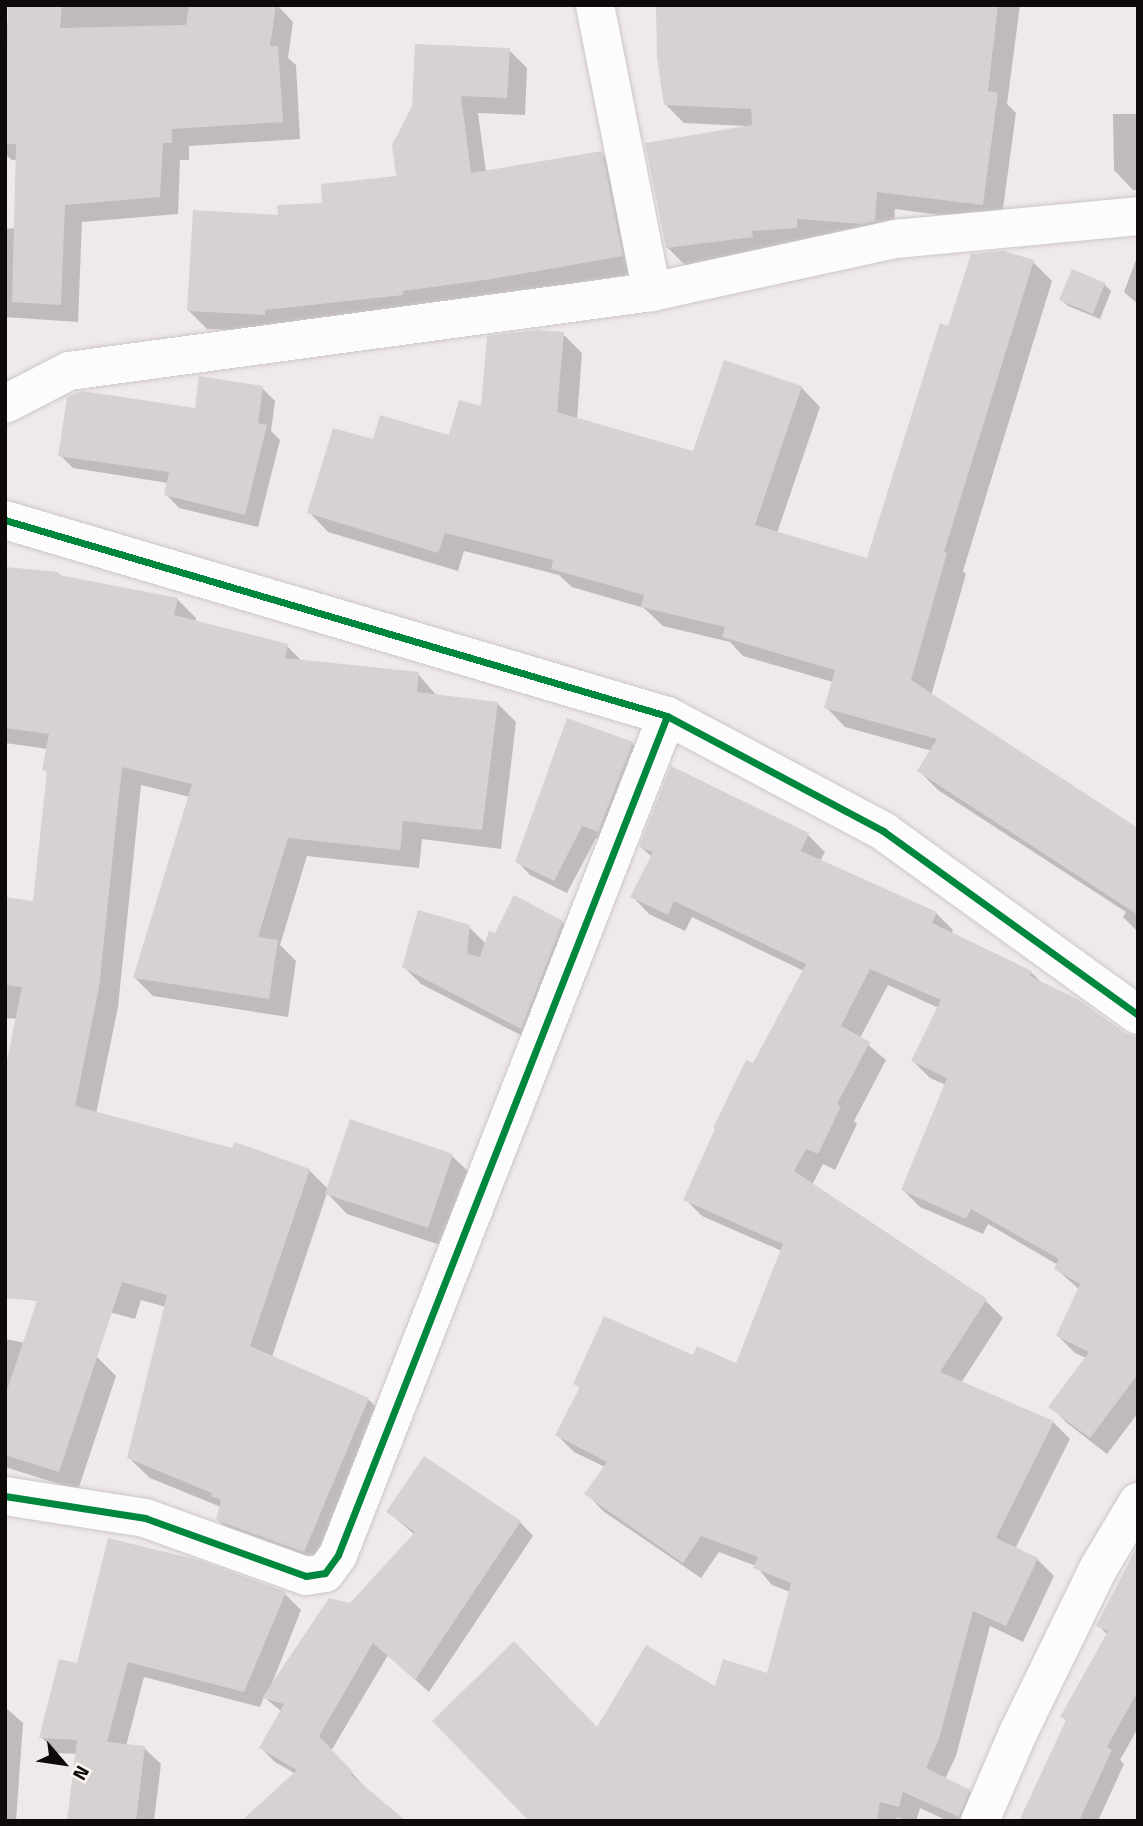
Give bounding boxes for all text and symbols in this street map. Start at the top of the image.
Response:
north arrow [28,1728,98,1798]
text: N [66,1761,98,1786]

